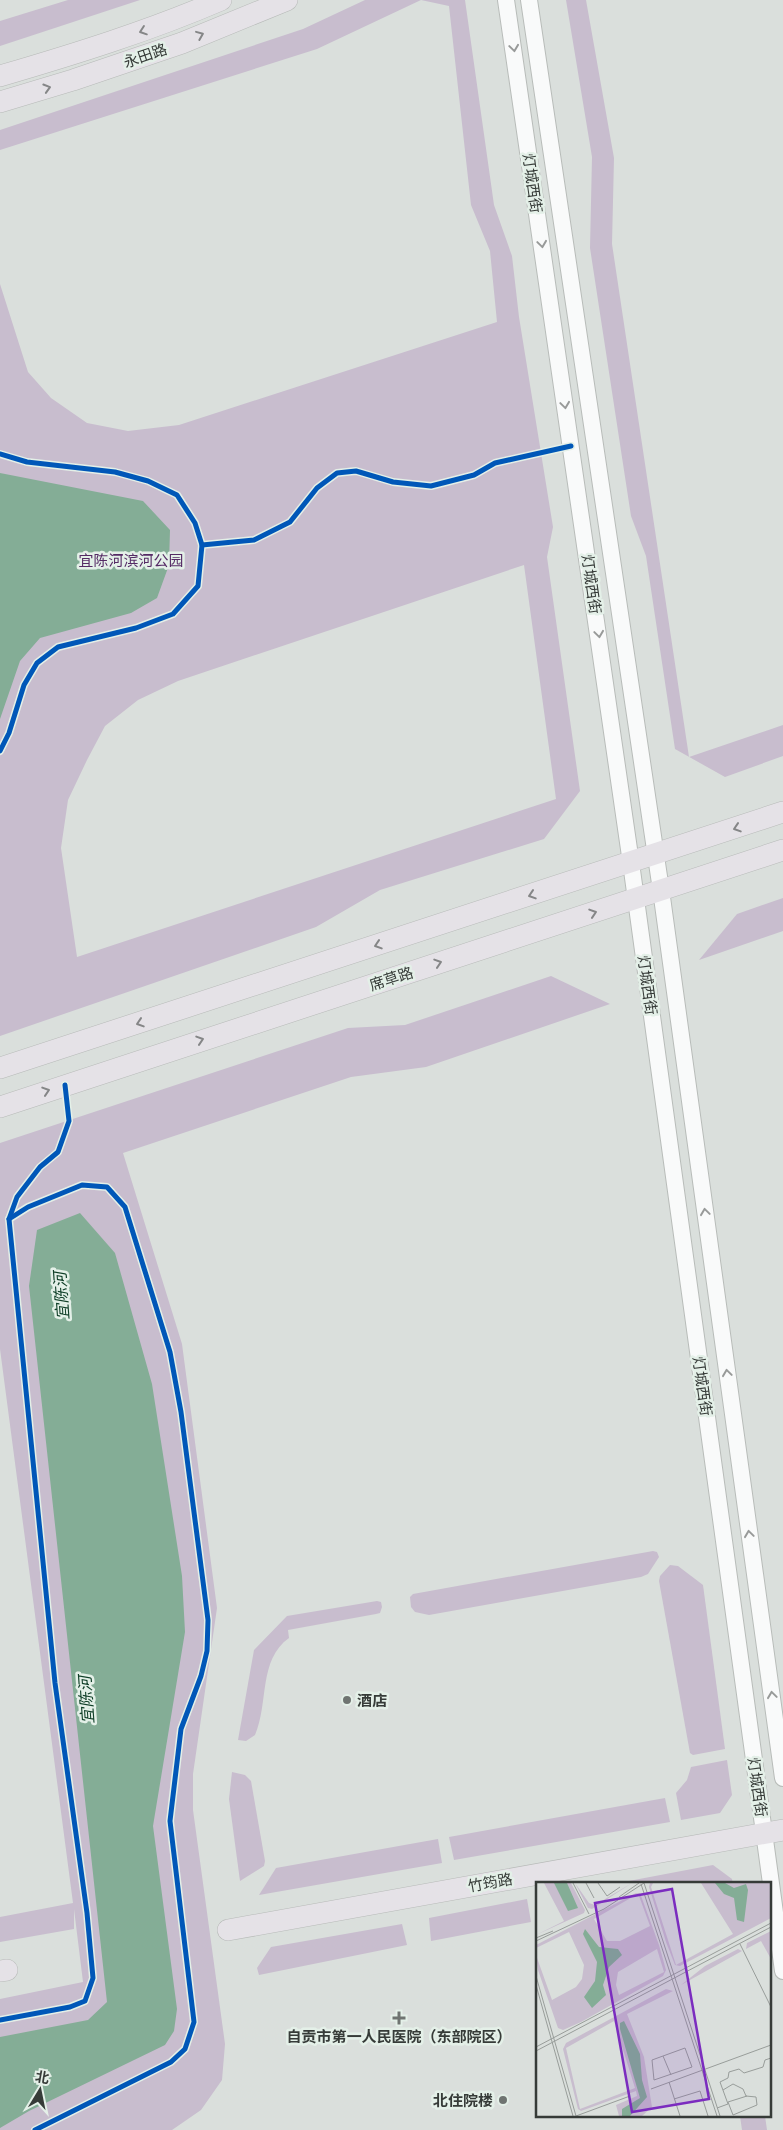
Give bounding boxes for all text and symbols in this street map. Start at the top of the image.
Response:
one-way arrow [139,25,148,35]
one-way arrow [195,31,204,42]
street label: 永田路 [120,38,170,72]
one-way arrow [508,44,519,52]
one-way arrow [42,84,50,94]
street label: 灯城西街 [519,152,547,214]
one-way arrow [536,240,547,248]
one-way arrow [559,401,570,409]
park label: 宜陈河滨河公园 [78,550,184,570]
street label: 灯城西街 [578,553,606,615]
one-way arrow [593,631,604,639]
one-way arrow [733,822,741,832]
one-way arrow [529,889,537,899]
one-way arrow [588,908,596,918]
one-way arrow [374,940,383,950]
street label: 灯城西街 [634,954,662,1016]
one-way arrow [434,958,442,968]
street label: 席草路 [367,962,415,994]
one-way arrow [137,1017,145,1027]
one-way arrow [196,1035,204,1045]
one-way arrow [42,1087,50,1097]
one-way arrow [700,1208,711,1216]
water label: 宜陈河 [48,1268,74,1321]
street label: 灯城西街 [689,1355,717,1417]
one-way arrow [722,1369,733,1377]
one-way arrow [745,1530,755,1538]
water label: 宜陈河 [73,1672,99,1725]
place label: 酒店 [357,1690,387,1710]
one-way arrow [767,1691,777,1699]
marker: 酒店 [341,1694,353,1706]
street label: 灯城西街 [744,1756,772,1818]
street label: 竹筠路 [466,1868,514,1896]
inset map [536,1882,770,2118]
marker: 自贡市第一人民医院（东部院区） [392,2011,406,2025]
place label: 自贡市第一人民医院（东部院区） [286,2026,512,2046]
north arrow [15,2065,65,2115]
text: 北 [34,2066,51,2087]
place label: 北住院楼 [433,2090,493,2110]
marker: 北住院楼 [497,2094,509,2106]

